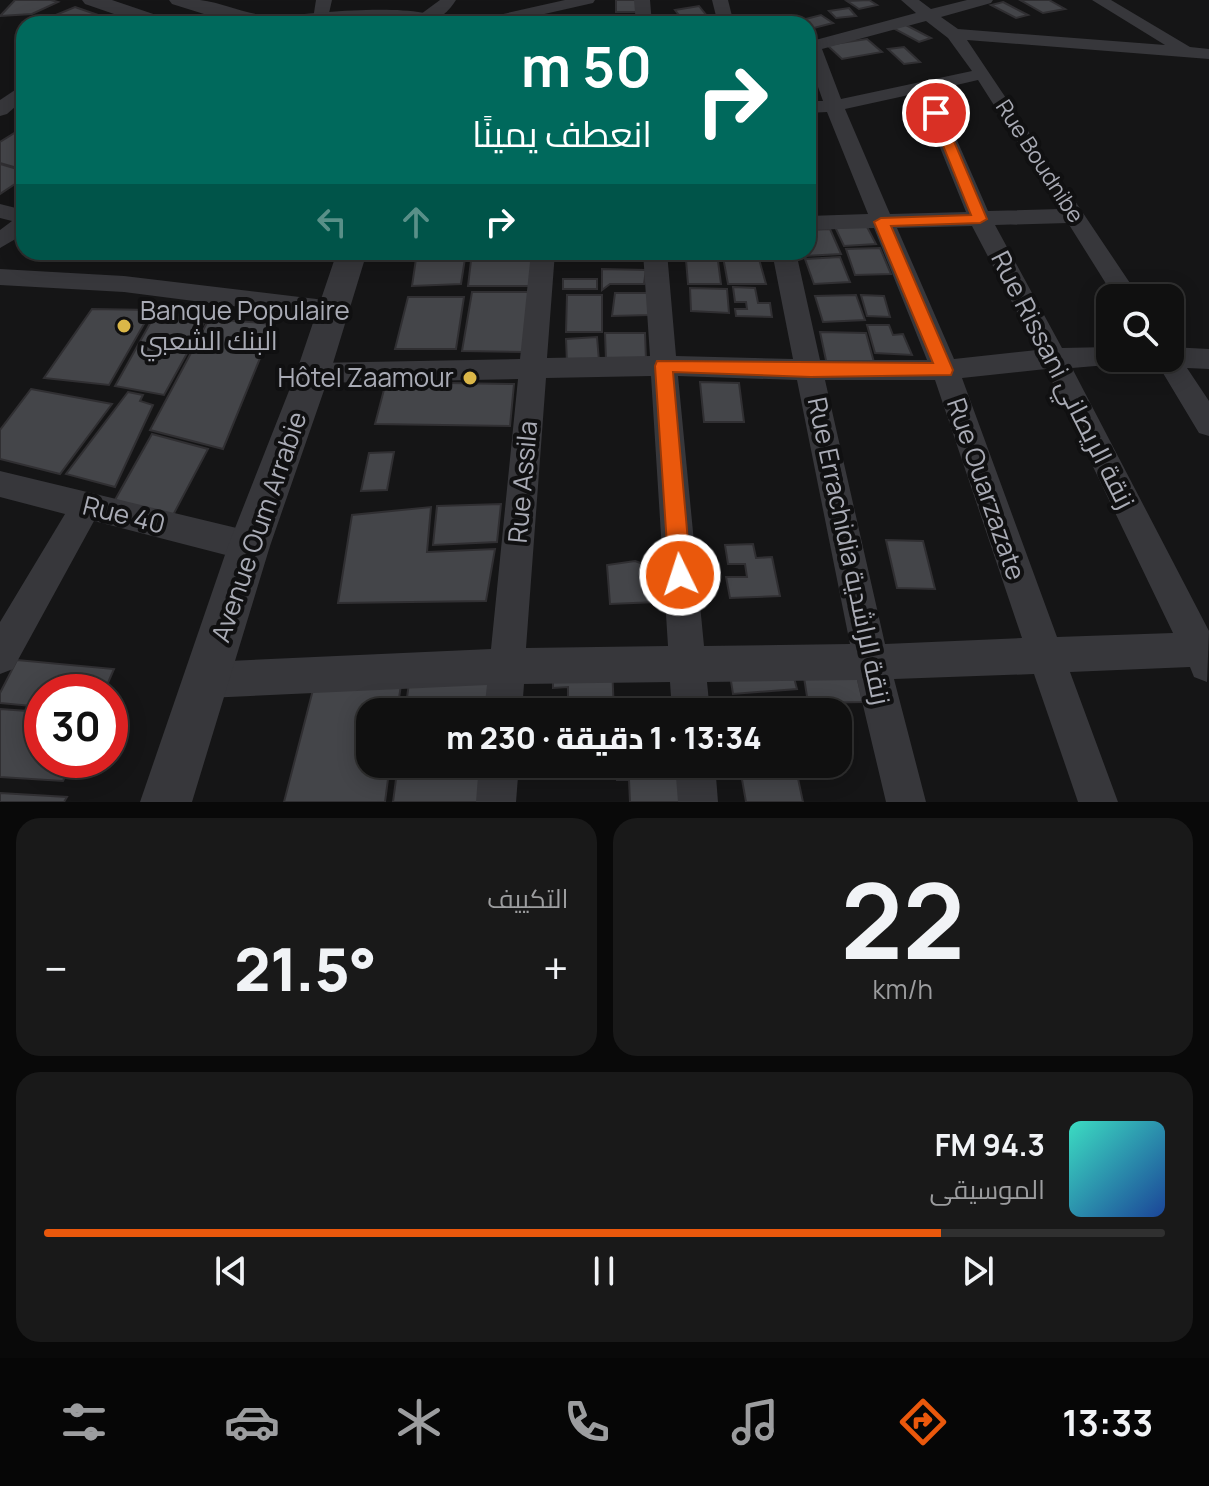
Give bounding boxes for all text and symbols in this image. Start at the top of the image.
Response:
text: 50 m [521,27,652,104]
icon: right [680,48,784,152]
pin [902,79,970,147]
icon: arrive [914,91,958,135]
street label: Rue Boudnibe [989,94,1091,228]
text: انعطف يمينًا [472,109,652,158]
icon: left [310,200,354,244]
icon: ahead [394,200,438,244]
icon: right [478,200,522,244]
street label: Rue Rissani زنقة الريصاني [980,245,1145,516]
map controls [1096,284,1184,372]
button: search [1096,284,1184,372]
place label: Banque Populaire البنك الشعبي [140,292,350,362]
marker: Banque Populaire البنك الشعبي [115,317,133,335]
place label: Hôtel Zaamour [277,359,454,395]
marker: Hôtel Zaamour [461,369,479,387]
street label: Rue Ouarzazate [939,393,1035,584]
street label: Rue Errachidia زنقة الراشدية [800,394,900,708]
street label: Avenue Oum Arrabie [202,407,314,647]
street label: Rue Assila [499,419,545,545]
street label: Rue 40 [79,486,169,542]
position arrow [638,533,722,617]
speed limit sign: 30 [24,674,128,778]
text: 13:34 · 1 دقيقة · 230 m [446,717,762,758]
text: 22 [841,848,965,990]
text: التكييف [487,880,569,916]
text: 21.5° [234,927,377,1009]
text: − [44,938,68,998]
text: + [543,938,568,998]
text: km/h [873,971,933,1007]
text: 94.3 FM [935,1124,1045,1165]
text: الموسيقى [930,1171,1045,1207]
icon: previous [209,1249,253,1293]
icon: pause [582,1249,626,1293]
icon: next [956,1249,1000,1293]
icon: filters [56,1394,112,1450]
icon: car [224,1394,280,1450]
icon: climate [391,1394,447,1450]
icon: phone [559,1394,615,1450]
icon: music [727,1394,783,1450]
icon: directions [895,1394,951,1450]
text: 13:33 [1062,1398,1153,1447]

